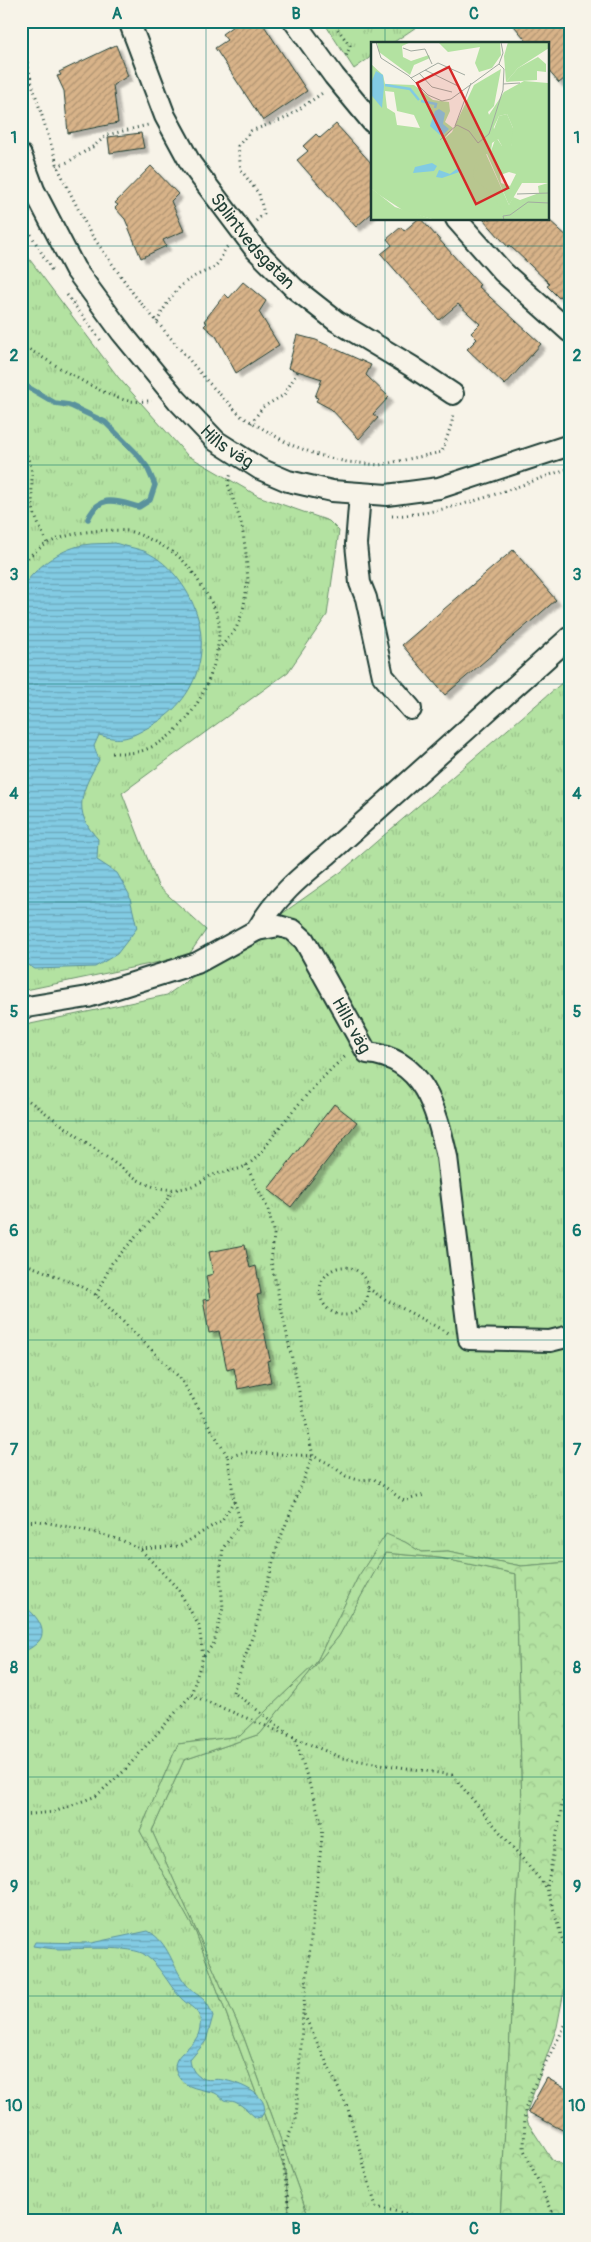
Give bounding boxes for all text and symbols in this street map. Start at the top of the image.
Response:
text: A [112,4,123,24]
text: B [291,4,301,24]
text: C [469,4,479,24]
inset map [371,42,548,220]
text: 1 [11,128,17,148]
text: 1 [574,128,580,148]
street label: Splintvedsgatan [205,188,300,294]
text: 2 [10,346,19,366]
text: 2 [573,346,582,366]
street label: Hills väg [195,420,258,473]
text: 3 [10,565,19,585]
text: 3 [573,565,582,585]
text: 4 [9,784,19,804]
text: 4 [572,784,582,804]
street label: Hills väg [327,993,376,1058]
text: 5 [10,1002,19,1022]
text: 5 [573,1002,582,1022]
text: 6 [9,1221,19,1241]
text: 6 [572,1221,582,1241]
text: 7 [10,1440,19,1460]
text: 7 [573,1440,582,1460]
text: 8 [10,1658,18,1678]
text: 8 [573,1658,581,1678]
text: 9 [10,1877,18,1897]
text: 9 [573,1877,581,1897]
text: 10 [5,2096,23,2116]
text: 10 [568,2096,586,2116]
text: A [112,2219,123,2239]
text: B [291,2219,301,2239]
text: C [469,2219,479,2239]

